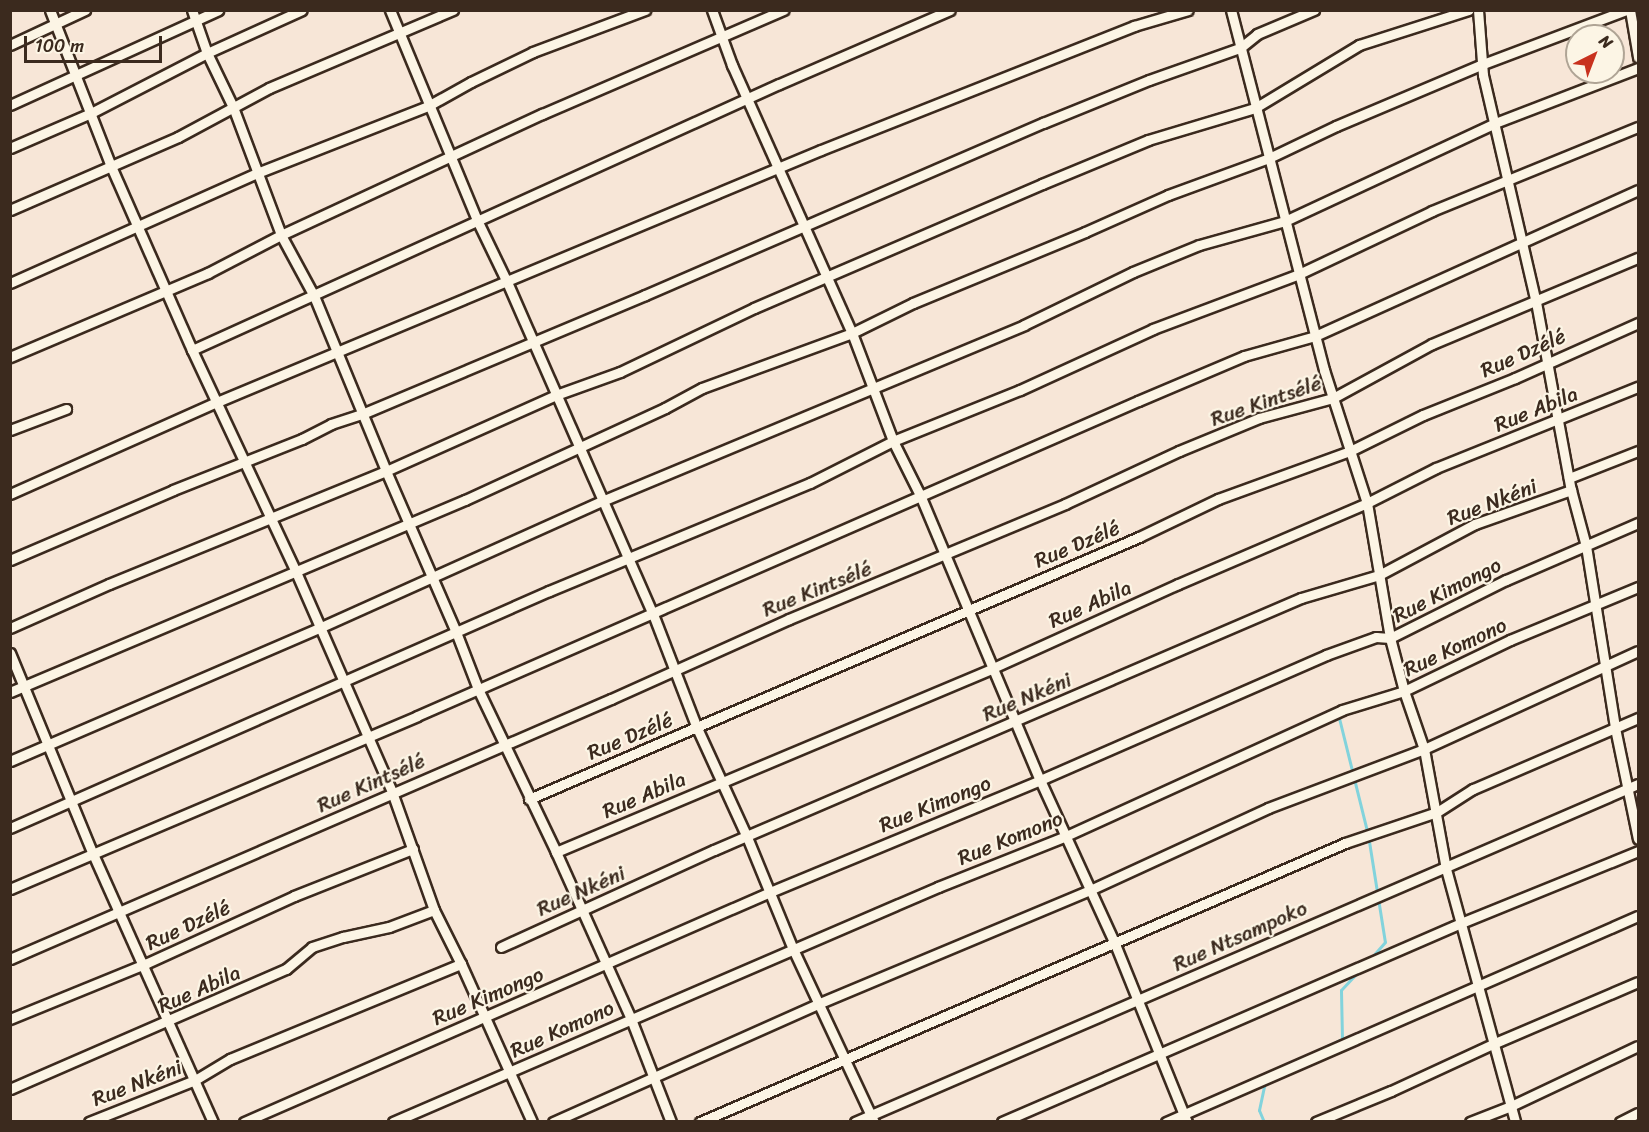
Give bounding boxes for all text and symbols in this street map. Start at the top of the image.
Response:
scale bar [27,24,165,62]
north arrow [1565,24,1625,84]
text: N [1592,27,1620,56]
text: 100 m [35,30,84,62]
street label: Rue Dzélé [1477,323,1569,383]
street label: Rue Kintsélé [1207,370,1325,432]
street label: Rue Abila [1491,381,1581,437]
street label: Rue Nkéni [1444,473,1540,531]
street label: Rue Dzélé [1030,515,1124,573]
street label: Rue Kimongo [1389,552,1505,628]
street label: Rue Kintsélé [759,556,875,622]
street label: Rue Abila [1045,575,1135,633]
street label: Rue Komono [1399,612,1511,682]
street label: Rue Nkéni [979,667,1075,727]
street label: Rue Dzélé [583,707,677,765]
street label: Rue Kintsélé [313,748,429,818]
street label: Rue Abila [599,766,689,824]
street label: Rue Kimongo [876,770,994,838]
street label: Rue Komono [953,805,1067,871]
street label: Rue Nkéni [533,860,629,922]
street label: Rue Dzélé [142,894,234,956]
street label: Rue Ntsampoko [1169,895,1311,977]
street label: Rue Abila [154,960,244,1018]
street label: Rue Kimongo [429,961,547,1031]
street label: Rue Komono [506,995,618,1063]
street label: Rue Nkéni [89,1054,185,1112]

